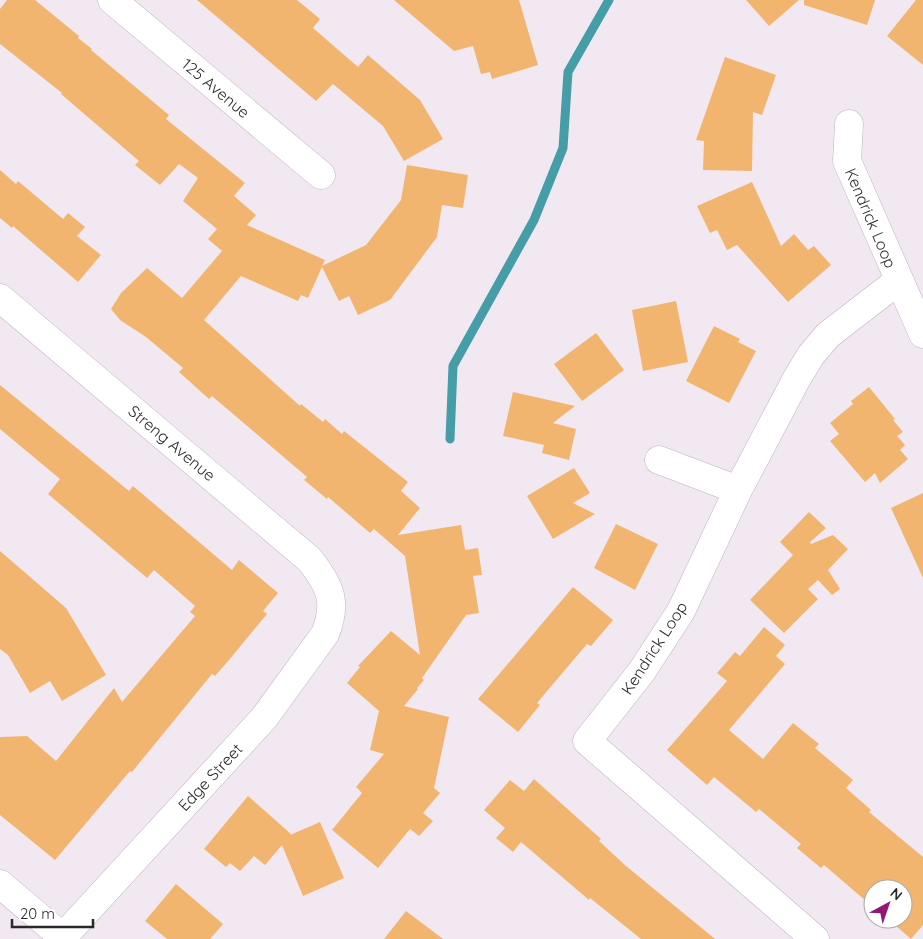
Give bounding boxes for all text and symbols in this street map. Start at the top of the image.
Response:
street label: 125 Avenue [178,54,254,122]
street label: Kendrick Loop [841,165,901,271]
street label: Streng Avenue [124,401,220,485]
street label: Kendrick Loop [617,598,691,698]
street label: Edge Street [174,739,246,815]
north arrow [863,879,913,929]
text: N [887,884,906,904]
scale bar [12,896,94,928]
text: 20 m [20,904,55,923]

